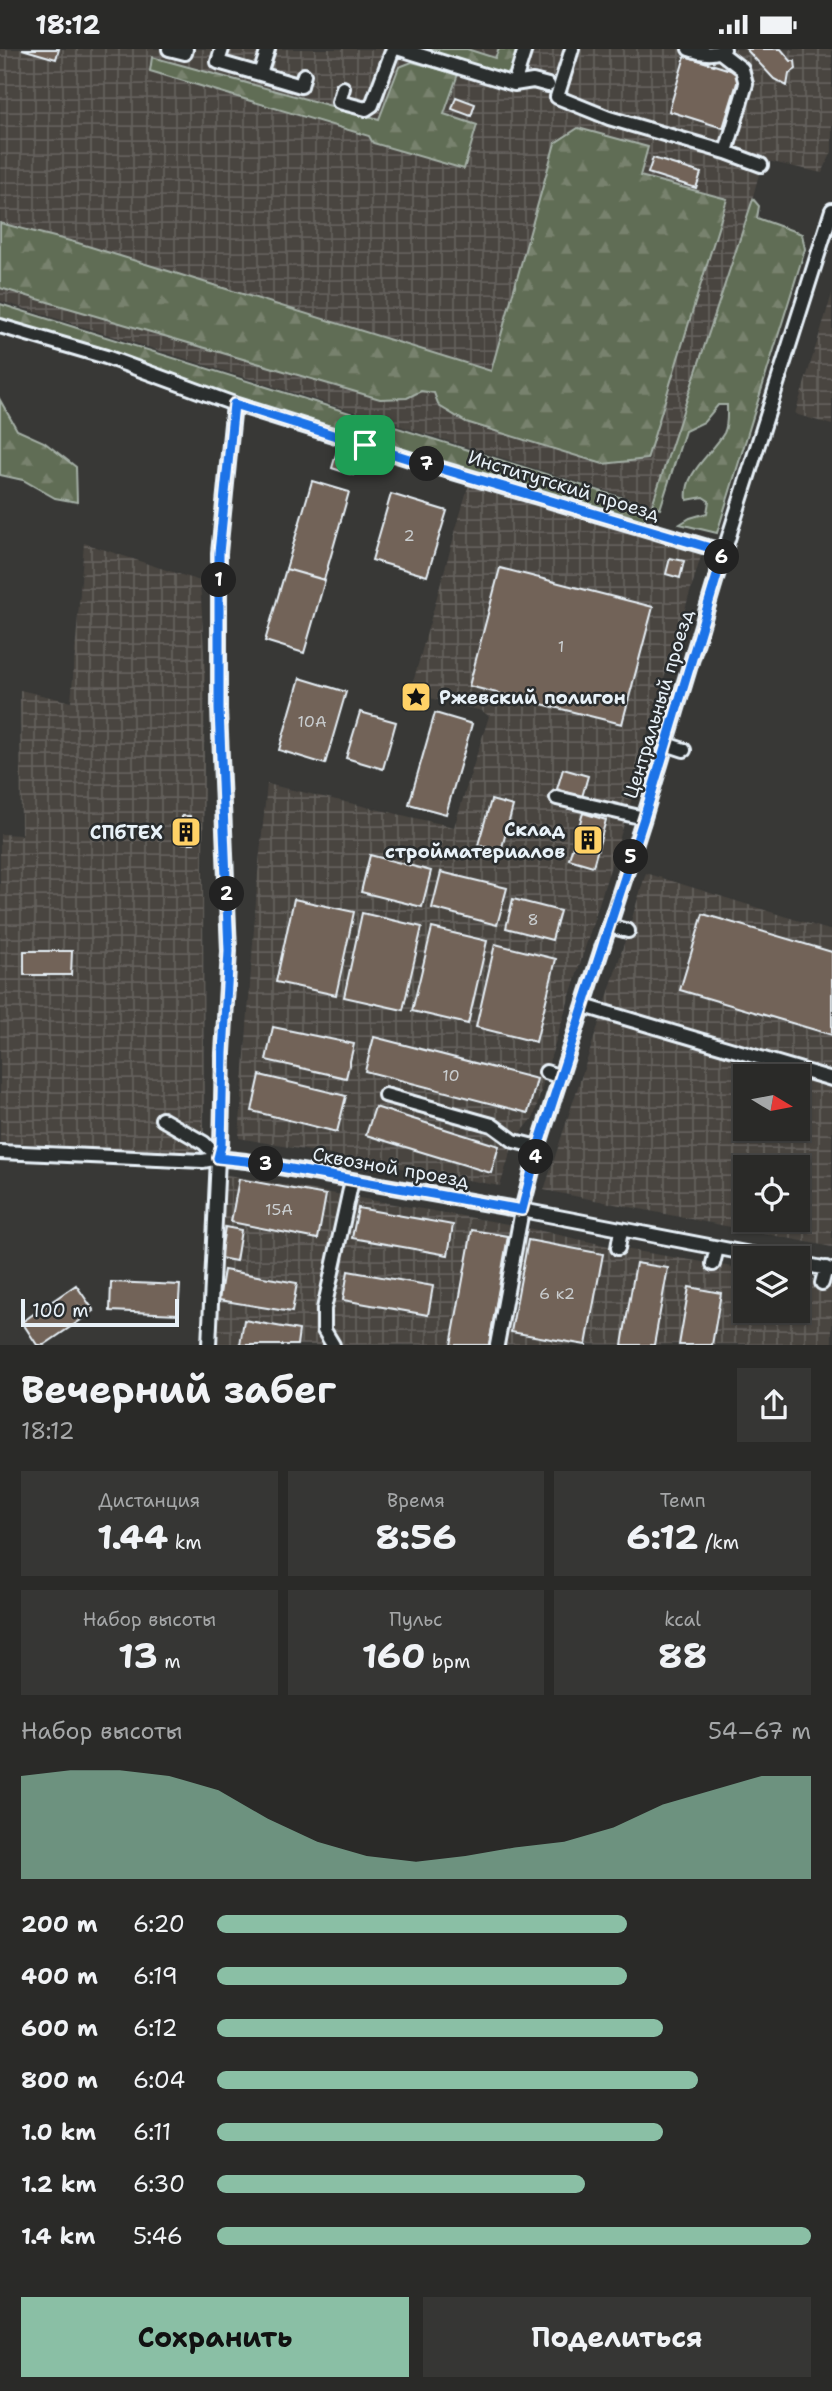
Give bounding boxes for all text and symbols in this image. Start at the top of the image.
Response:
text: 18:12 [35,7,100,42]
pin [335,415,395,475]
icon: arrive [346,426,384,464]
street label: Институтский проезд [465,444,663,527]
pin: 7 [410,447,444,481]
text: 7 [420,451,433,476]
house number: 2 [403,525,415,546]
pin: 6 [704,539,740,575]
text: 6 [715,544,728,569]
pin: 1 [202,563,236,597]
text: 1 [214,567,223,592]
street label: Центральный проезд [618,606,699,802]
house number: 1 [558,636,564,657]
place icon: Ржевский полигон [399,680,433,714]
place label: Ржевский полигон [439,685,626,710]
house number: 10А [297,711,327,732]
building icon: СПбТЕХ [169,815,203,849]
place label: Склад стройматериалов [385,817,566,864]
place label: СПбТЕХ [90,820,163,845]
building icon: Склад стройматериалов [571,823,605,857]
pin: 5 [614,839,648,875]
text: 5 [625,844,636,869]
pin: 2 [210,877,244,911]
text: 2 [220,881,233,906]
house number: 8 [527,909,539,930]
north arrow [733,1064,810,1141]
map controls [733,1064,810,1323]
house number: 10 [442,1065,460,1086]
pin: 4 [518,1139,554,1175]
street label: Сквозной проезд [311,1141,471,1194]
text: 4 [529,1144,542,1169]
pin: 3 [248,1147,284,1181]
text: 3 [259,1151,272,1176]
button: locate [733,1155,810,1232]
house number: 15А [265,1199,293,1220]
button: layers [733,1246,810,1323]
house number: 6 к2 [539,1283,575,1304]
scale bar [21,1295,178,1327]
text: 100 m [32,1298,89,1323]
text: Вечерний забег [21,1364,336,1415]
button: share [737,1368,811,1442]
text: 18:12 [21,1416,75,1446]
text: Дистанция [98,1488,200,1513]
text: Время [387,1488,445,1513]
text: Темп [660,1488,706,1513]
text: 1.44 [97,1513,168,1560]
text: 8:56 [375,1513,457,1560]
text: 6:12 [626,1513,699,1560]
text: km [168,1530,202,1555]
text: /km [699,1530,739,1555]
text: Набор высоты [83,1607,216,1632]
text: Пульс [389,1607,443,1632]
text: kcal [664,1607,701,1632]
text: 13 [118,1632,158,1679]
text: 160 [362,1632,426,1679]
text: 88 [658,1632,707,1679]
text: m [158,1649,181,1674]
text: bpm [426,1649,470,1674]
text: Набор высоты [21,1716,182,1746]
text: 54–67 m [708,1716,811,1746]
text: 200 m [21,1909,98,1939]
text: 6:20 [133,1909,185,1939]
text: 400 m [21,1961,98,1991]
text: 6:19 [133,1961,178,1991]
text: 600 m [21,2013,98,2043]
text: 6:12 [133,2013,178,2043]
text: 800 m [21,2065,98,2095]
text: 6:04 [133,2065,185,2095]
text: 1.0 km [21,2117,96,2147]
text: 6:11 [133,2117,171,2147]
text: 1.2 km [21,2169,97,2199]
text: 6:30 [133,2169,185,2199]
text: 1.4 km [21,2221,95,2251]
text: 5:46 [133,2221,183,2251]
button: Сохранить [21,2297,409,2377]
button: Поделиться [423,2297,811,2377]

